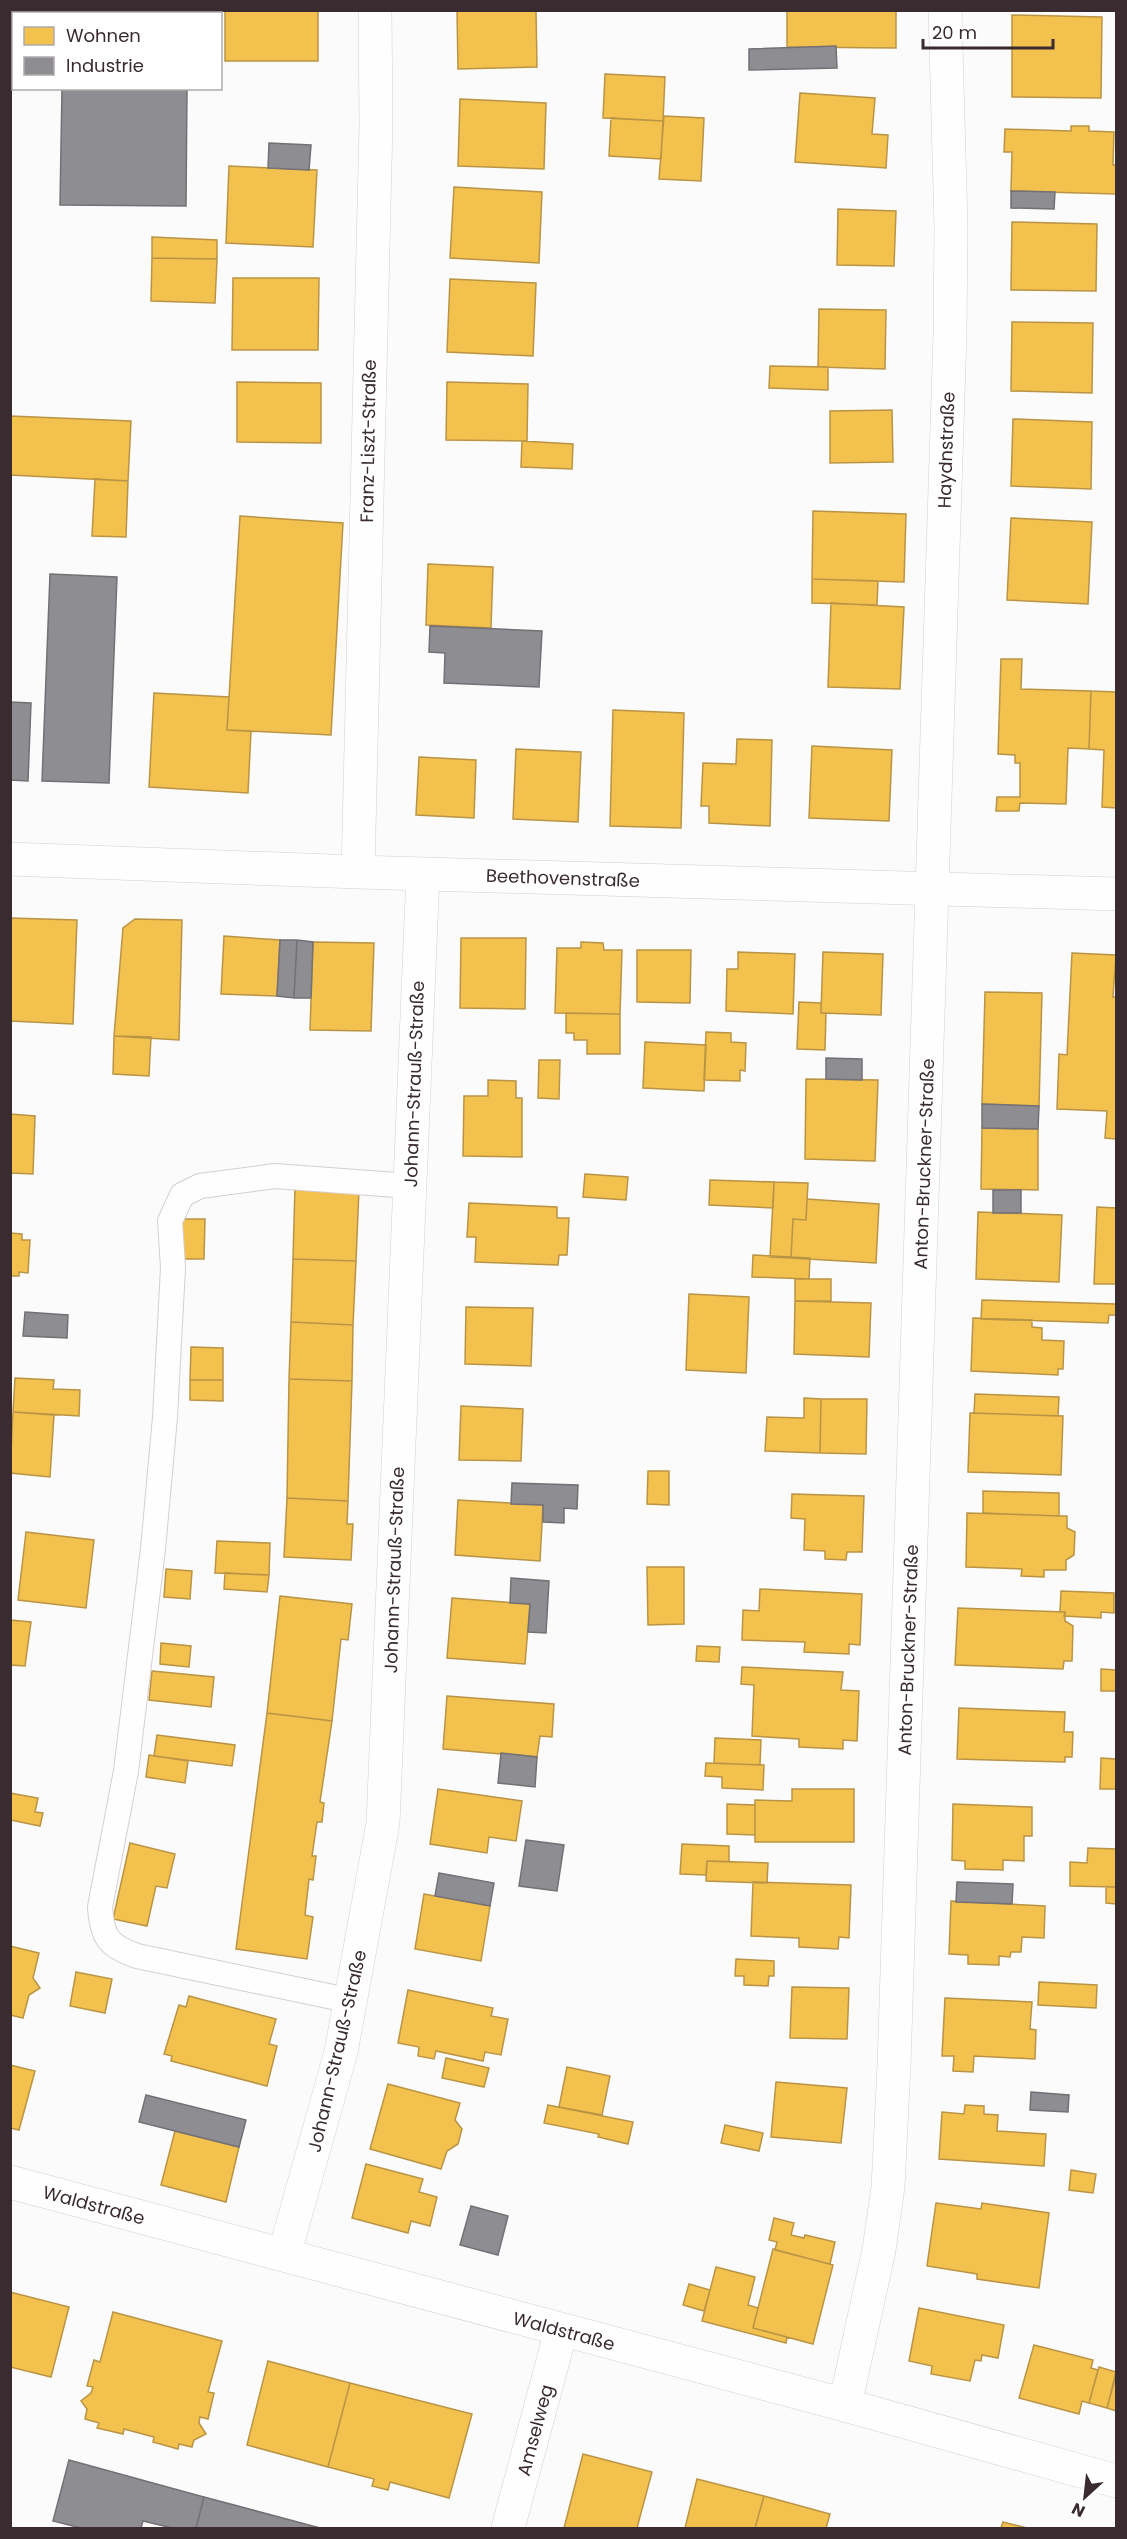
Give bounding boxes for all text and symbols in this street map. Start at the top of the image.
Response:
legend [12,12,222,90]
scale bar [923,12,1054,50]
text: 20 m [932,20,977,45]
text: Wohnen [66,23,141,48]
text: Industrie [66,53,144,78]
street label: Franz-Liszt-Straße [354,359,382,523]
street label: Haydnstraße [931,391,961,509]
street label: Beethovenstraße [486,863,640,893]
street label: Johann-Strauß-Straße [398,980,430,1188]
street label: Anton-Bruckner-Straße [908,1058,940,1270]
street label: Johann-Strauß-Straße [378,1466,410,1674]
street label: Anton-Bruckner-Straße [892,1544,924,1756]
street label: Johann-Strauß-Straße [302,1947,372,2155]
street label: Waldstraße [40,2179,148,2231]
street label: Waldstraße [510,2305,618,2357]
street label: Amselweg [511,2381,559,2479]
north arrow [1055,2467,1115,2527]
text: N [1068,2497,1089,2523]

